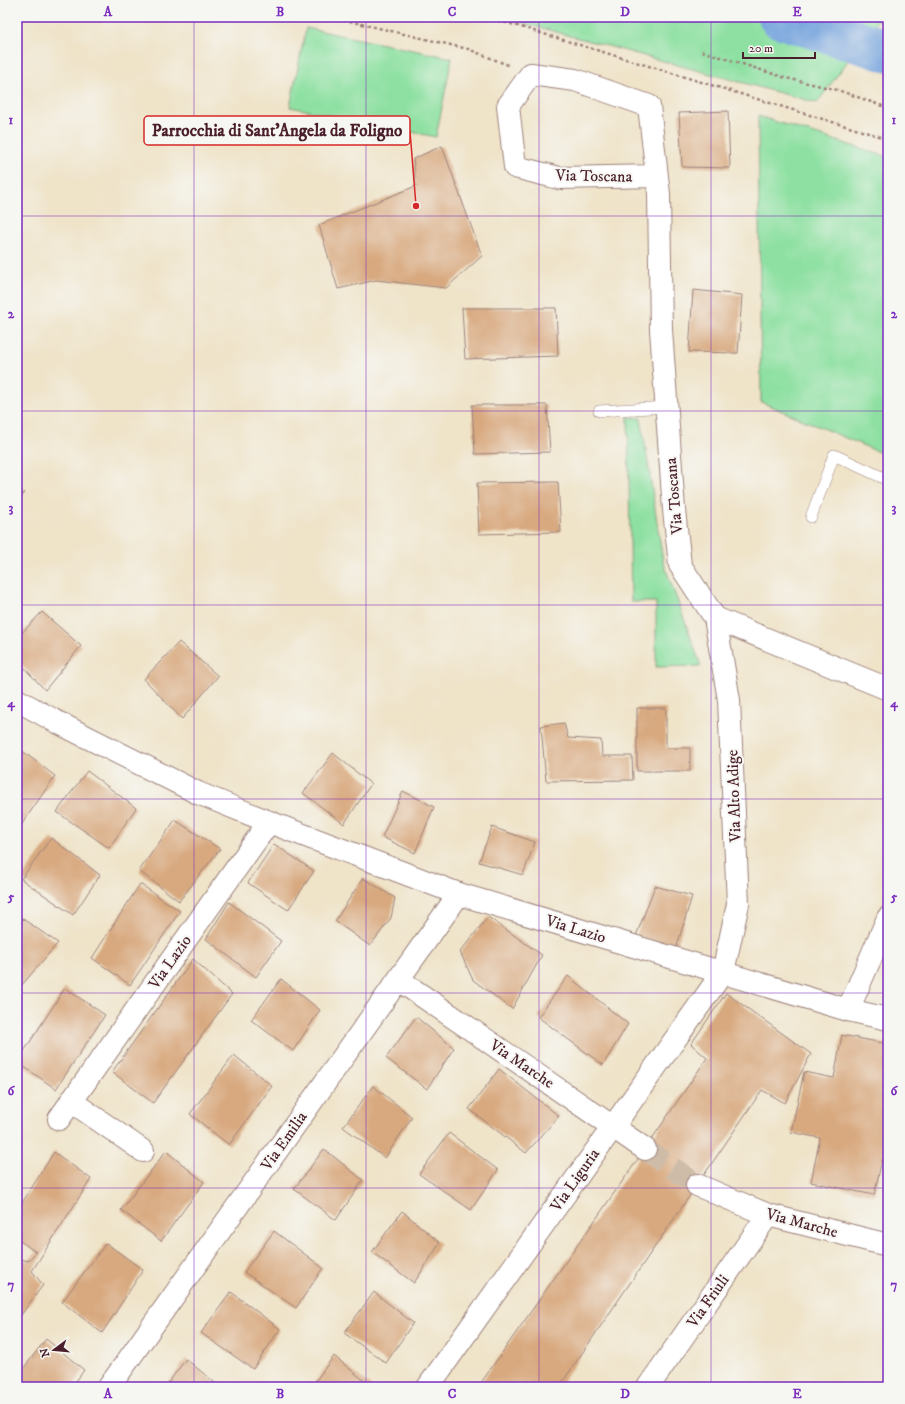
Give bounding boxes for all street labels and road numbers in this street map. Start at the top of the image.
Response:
street label: Via Toscana [554,165,633,187]
street label: Via Toscana [661,457,687,536]
street label: Via Alto Adige [722,749,746,843]
street label: Via Lazio [543,910,609,948]
street label: Via Lazio [144,931,196,994]
street label: Via Marche [485,1035,558,1093]
street label: Via Emilia [256,1107,312,1175]
street label: Via Liguria [545,1144,604,1216]
street label: Via Marche [763,1204,840,1242]
street label: Via Friuli [682,1271,733,1332]

